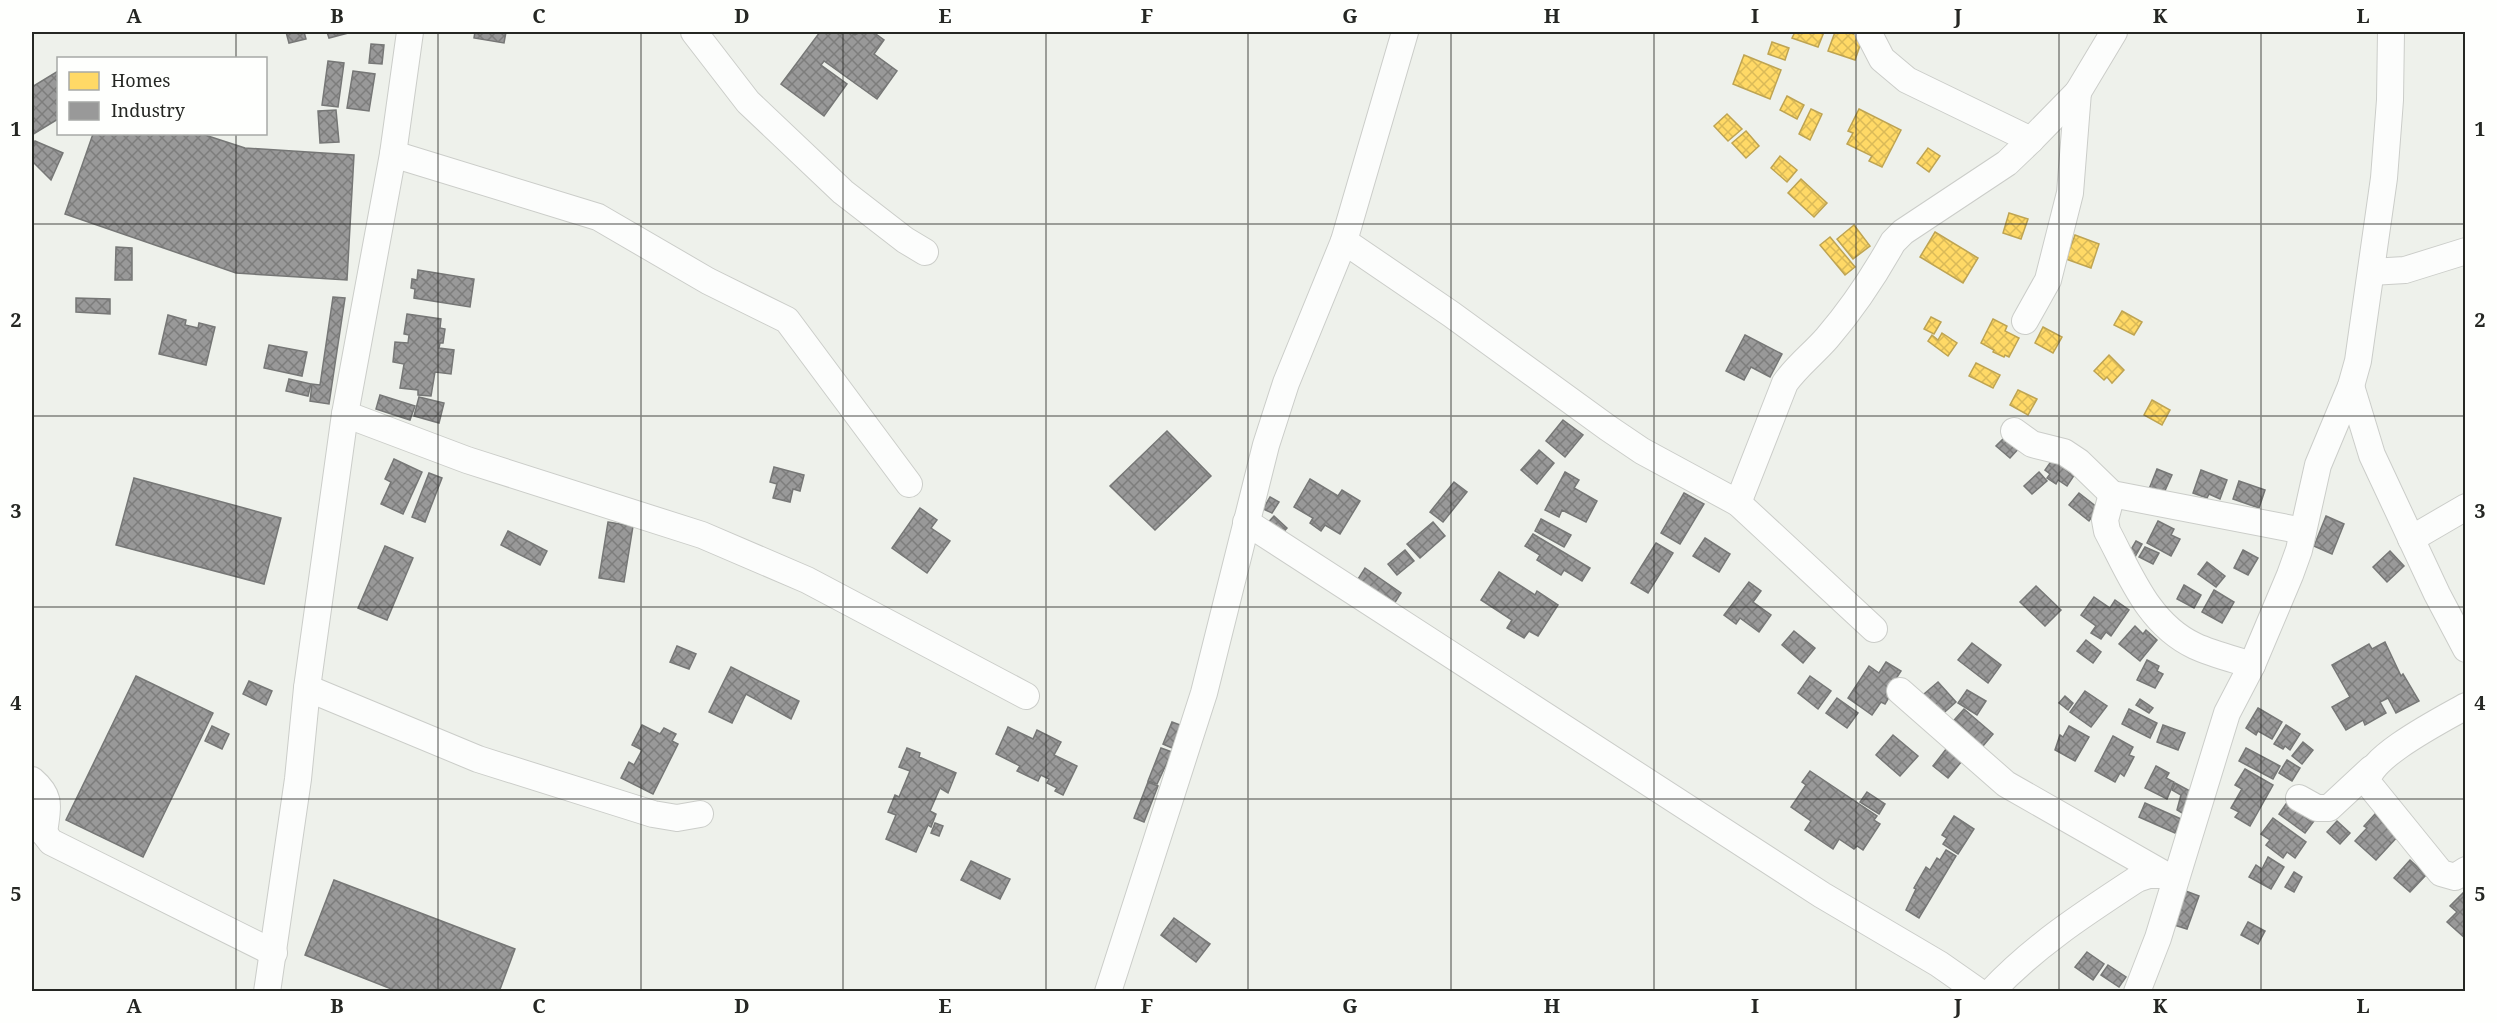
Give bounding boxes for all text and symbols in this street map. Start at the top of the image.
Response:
text: A [126,2,142,29]
text: B [330,2,344,29]
text: C [532,2,546,29]
text: D [734,2,750,29]
text: E [938,2,952,29]
text: F [1141,2,1153,29]
text: G [1342,2,1358,29]
text: H [1544,2,1560,29]
text: I [1751,2,1759,29]
text: J [1953,2,1962,29]
text: K [2153,2,2168,29]
text: L [2356,2,2370,29]
legend [57,57,267,135]
text: Homes [111,68,170,92]
text: Industry [111,98,186,122]
text: 1 [10,115,22,142]
text: 1 [2474,115,2486,142]
text: 2 [10,306,22,333]
text: 2 [2474,306,2486,333]
text: 3 [10,497,22,524]
text: 3 [2474,497,2486,524]
text: 4 [10,689,22,716]
text: 4 [2474,689,2486,716]
text: 5 [10,880,22,907]
text: 5 [2474,880,2486,907]
text: A [126,992,142,1019]
text: B [330,992,344,1019]
text: C [532,992,546,1019]
text: D [734,992,750,1019]
text: E [938,992,952,1019]
text: F [1141,992,1153,1019]
text: G [1342,992,1358,1019]
text: H [1544,992,1560,1019]
text: I [1751,992,1759,1019]
text: J [1953,992,1962,1019]
text: K [2153,992,2168,1019]
text: L [2356,992,2370,1019]

